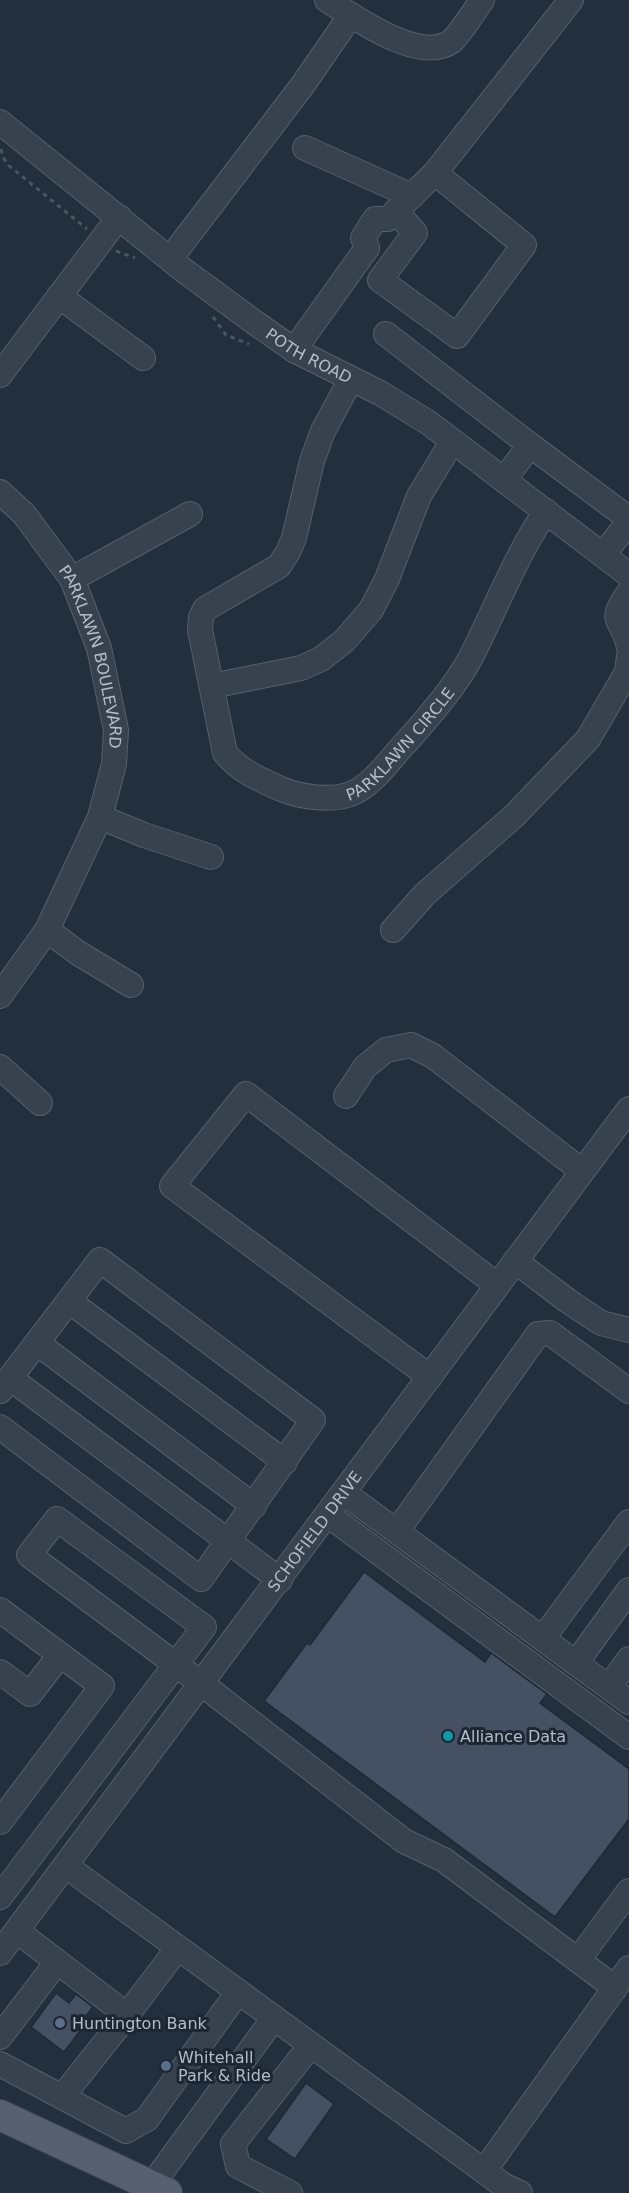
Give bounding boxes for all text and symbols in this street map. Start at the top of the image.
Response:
street label: POTH ROAD [262,324,355,387]
street label: PARKLAWN BOULEVARD [55,561,125,749]
street label: PARKLAWN CIRCLE [343,684,458,805]
street label: SCHOFIELD DRIVE [264,1468,366,1596]
place label: Alliance Data [460,1727,566,1746]
marker: Alliance Data [441,1729,455,1743]
place label: Huntington Bank [72,2014,208,2033]
marker: Huntington Bank [53,2016,67,2030]
place label: Whitehall Park & Ride [178,2048,271,2085]
marker: Whitehall Park & Ride [159,2059,173,2073]

